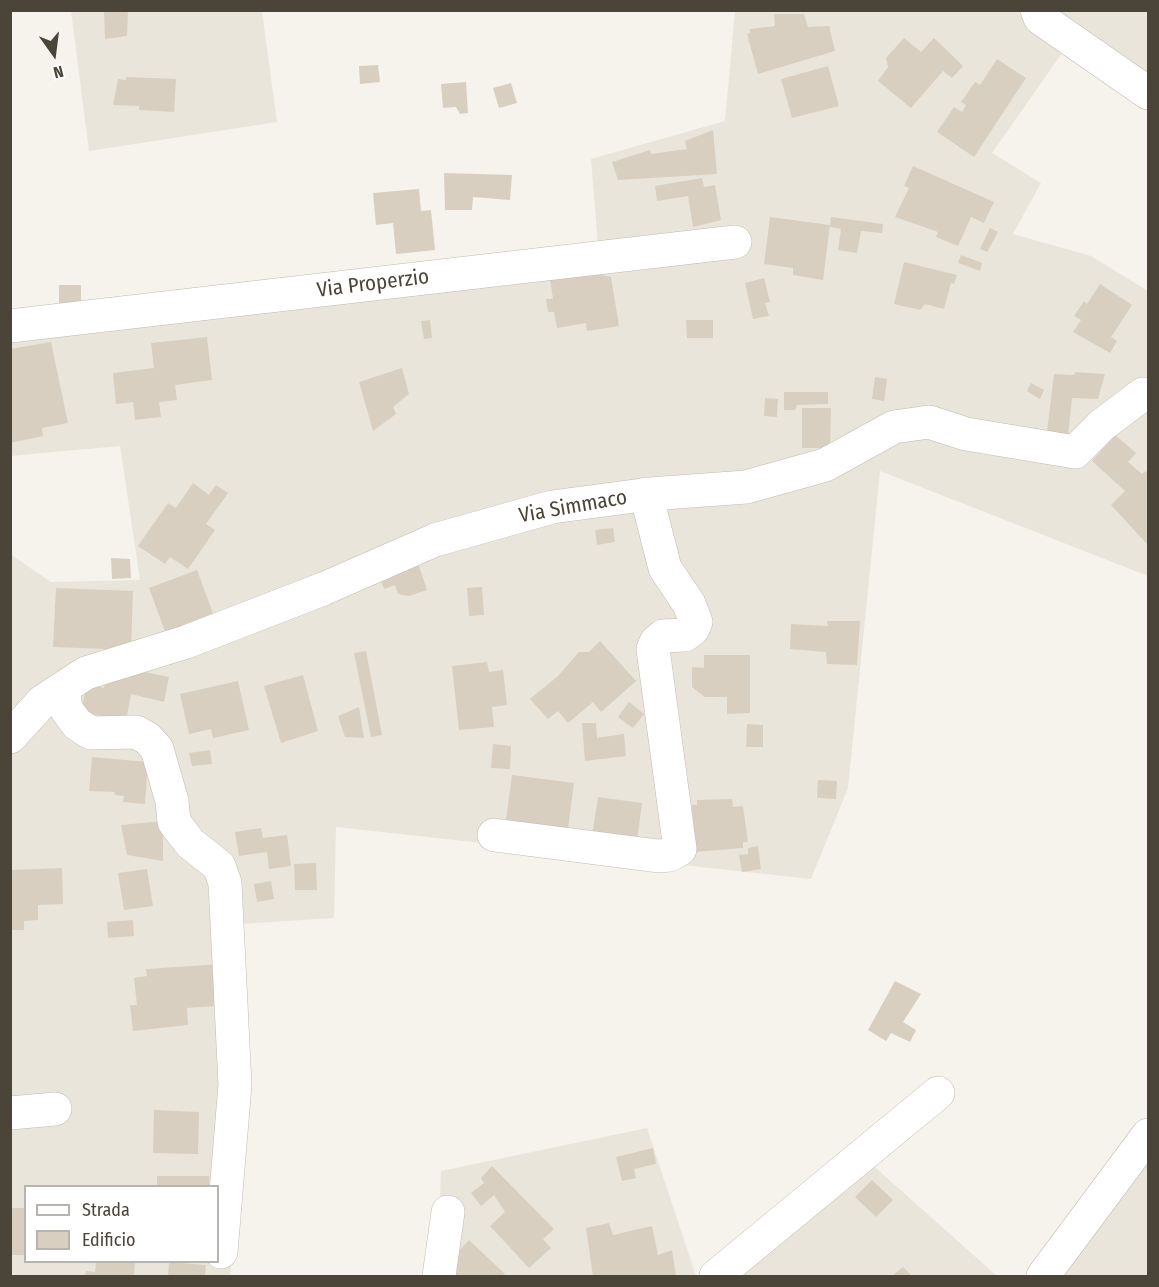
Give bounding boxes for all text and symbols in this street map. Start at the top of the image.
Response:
north arrow [24,24,84,84]
text: N [52,62,65,82]
street label: Via Properzio [315,265,431,303]
street label: Via Simmaco [517,485,629,529]
legend [24,1185,219,1263]
text: Strada [82,1199,130,1221]
text: Edificio [82,1229,135,1251]

